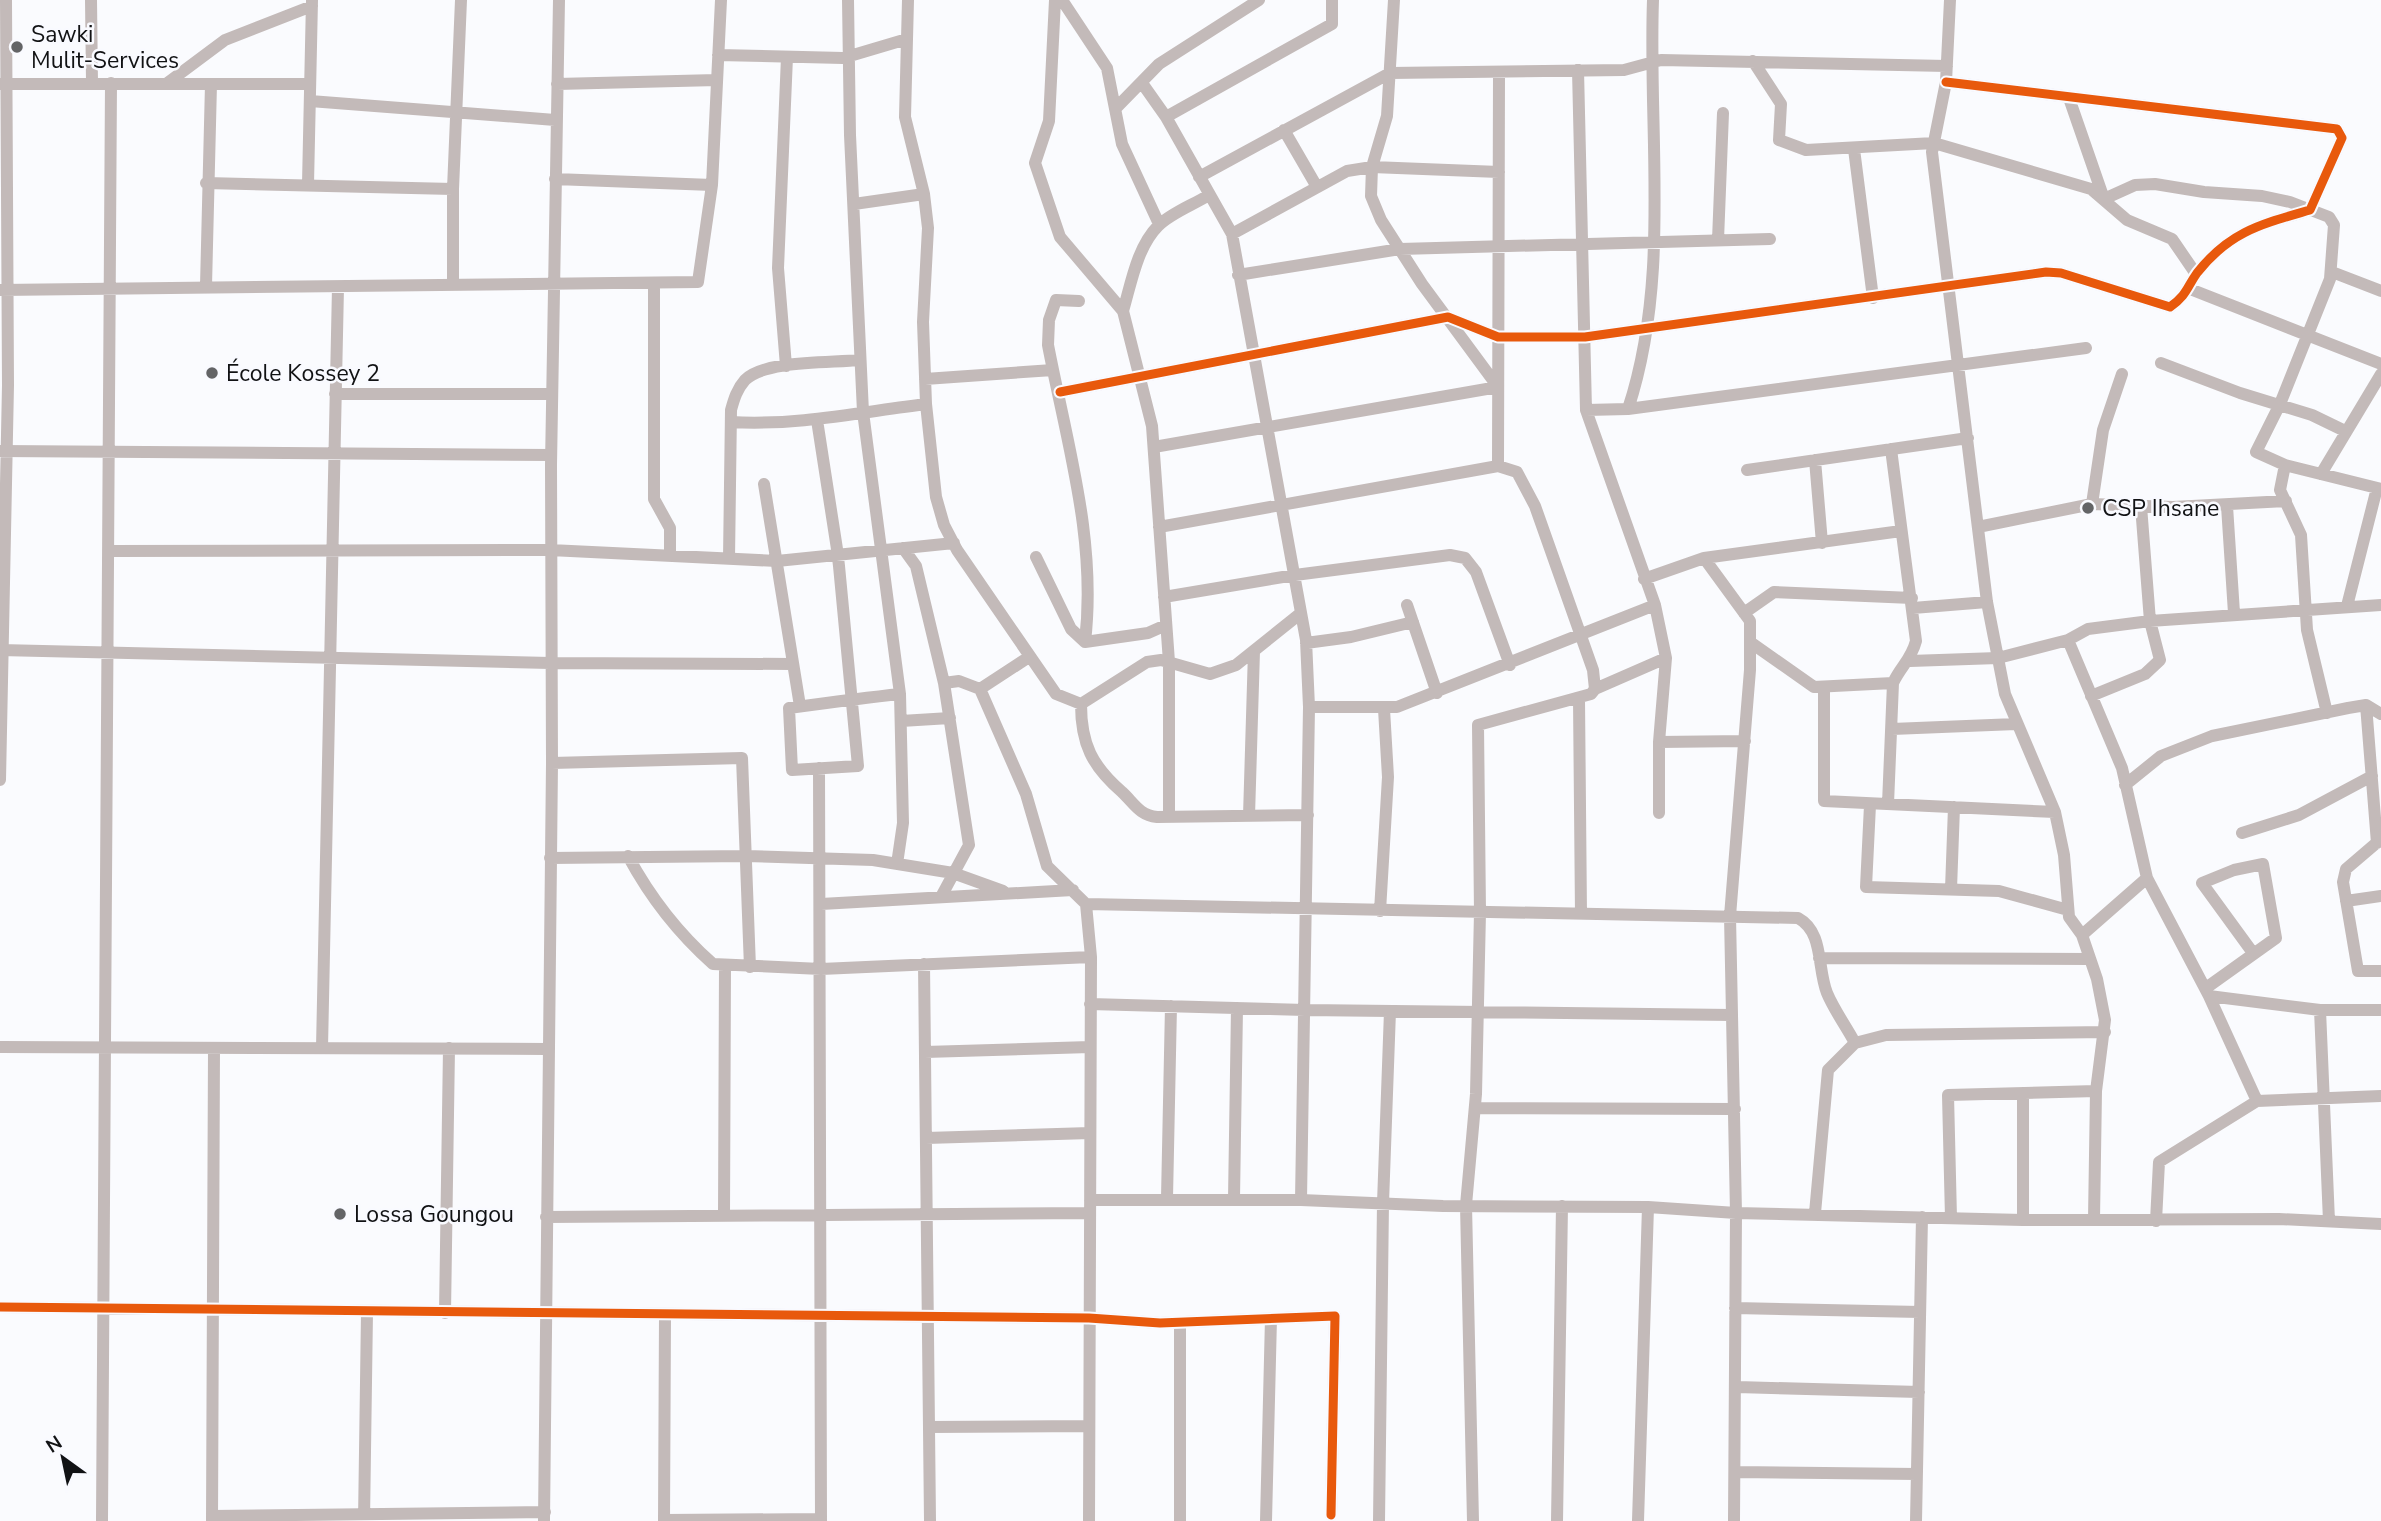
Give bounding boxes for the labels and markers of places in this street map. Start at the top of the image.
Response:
place label: Sawki Mulit-Services [31,19,179,76]
marker: Sawki Mulit-Services [9,39,25,55]
place label: École Kossey 2 [226,358,380,389]
marker: École Kossey 2 [204,365,220,381]
place label: CSP Ihsane [2102,493,2219,524]
marker: CSP Ihsane [2080,500,2096,516]
place label: Lossa Goungou [354,1199,514,1230]
marker: Lossa Goungou [332,1206,348,1222]

